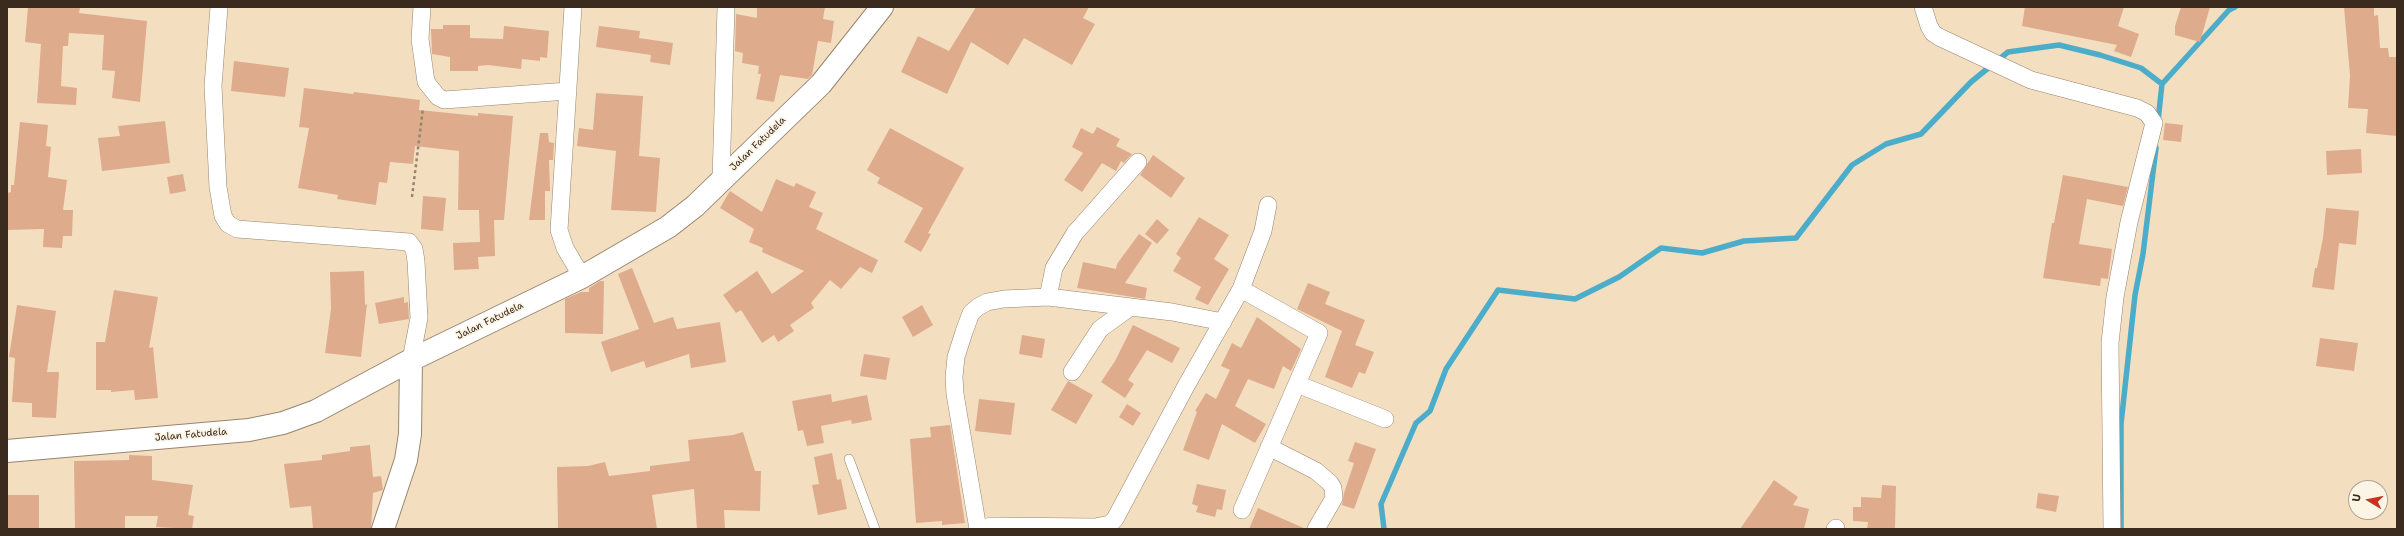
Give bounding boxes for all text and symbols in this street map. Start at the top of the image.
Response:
street label: Jalan Fatudela [728,114,788,174]
street label: Jalan Fatudela [455,300,525,342]
street label: Jalan Fatudela [154,426,228,444]
north arrow [2348,480,2388,520]
text: U [2349,493,2365,503]

